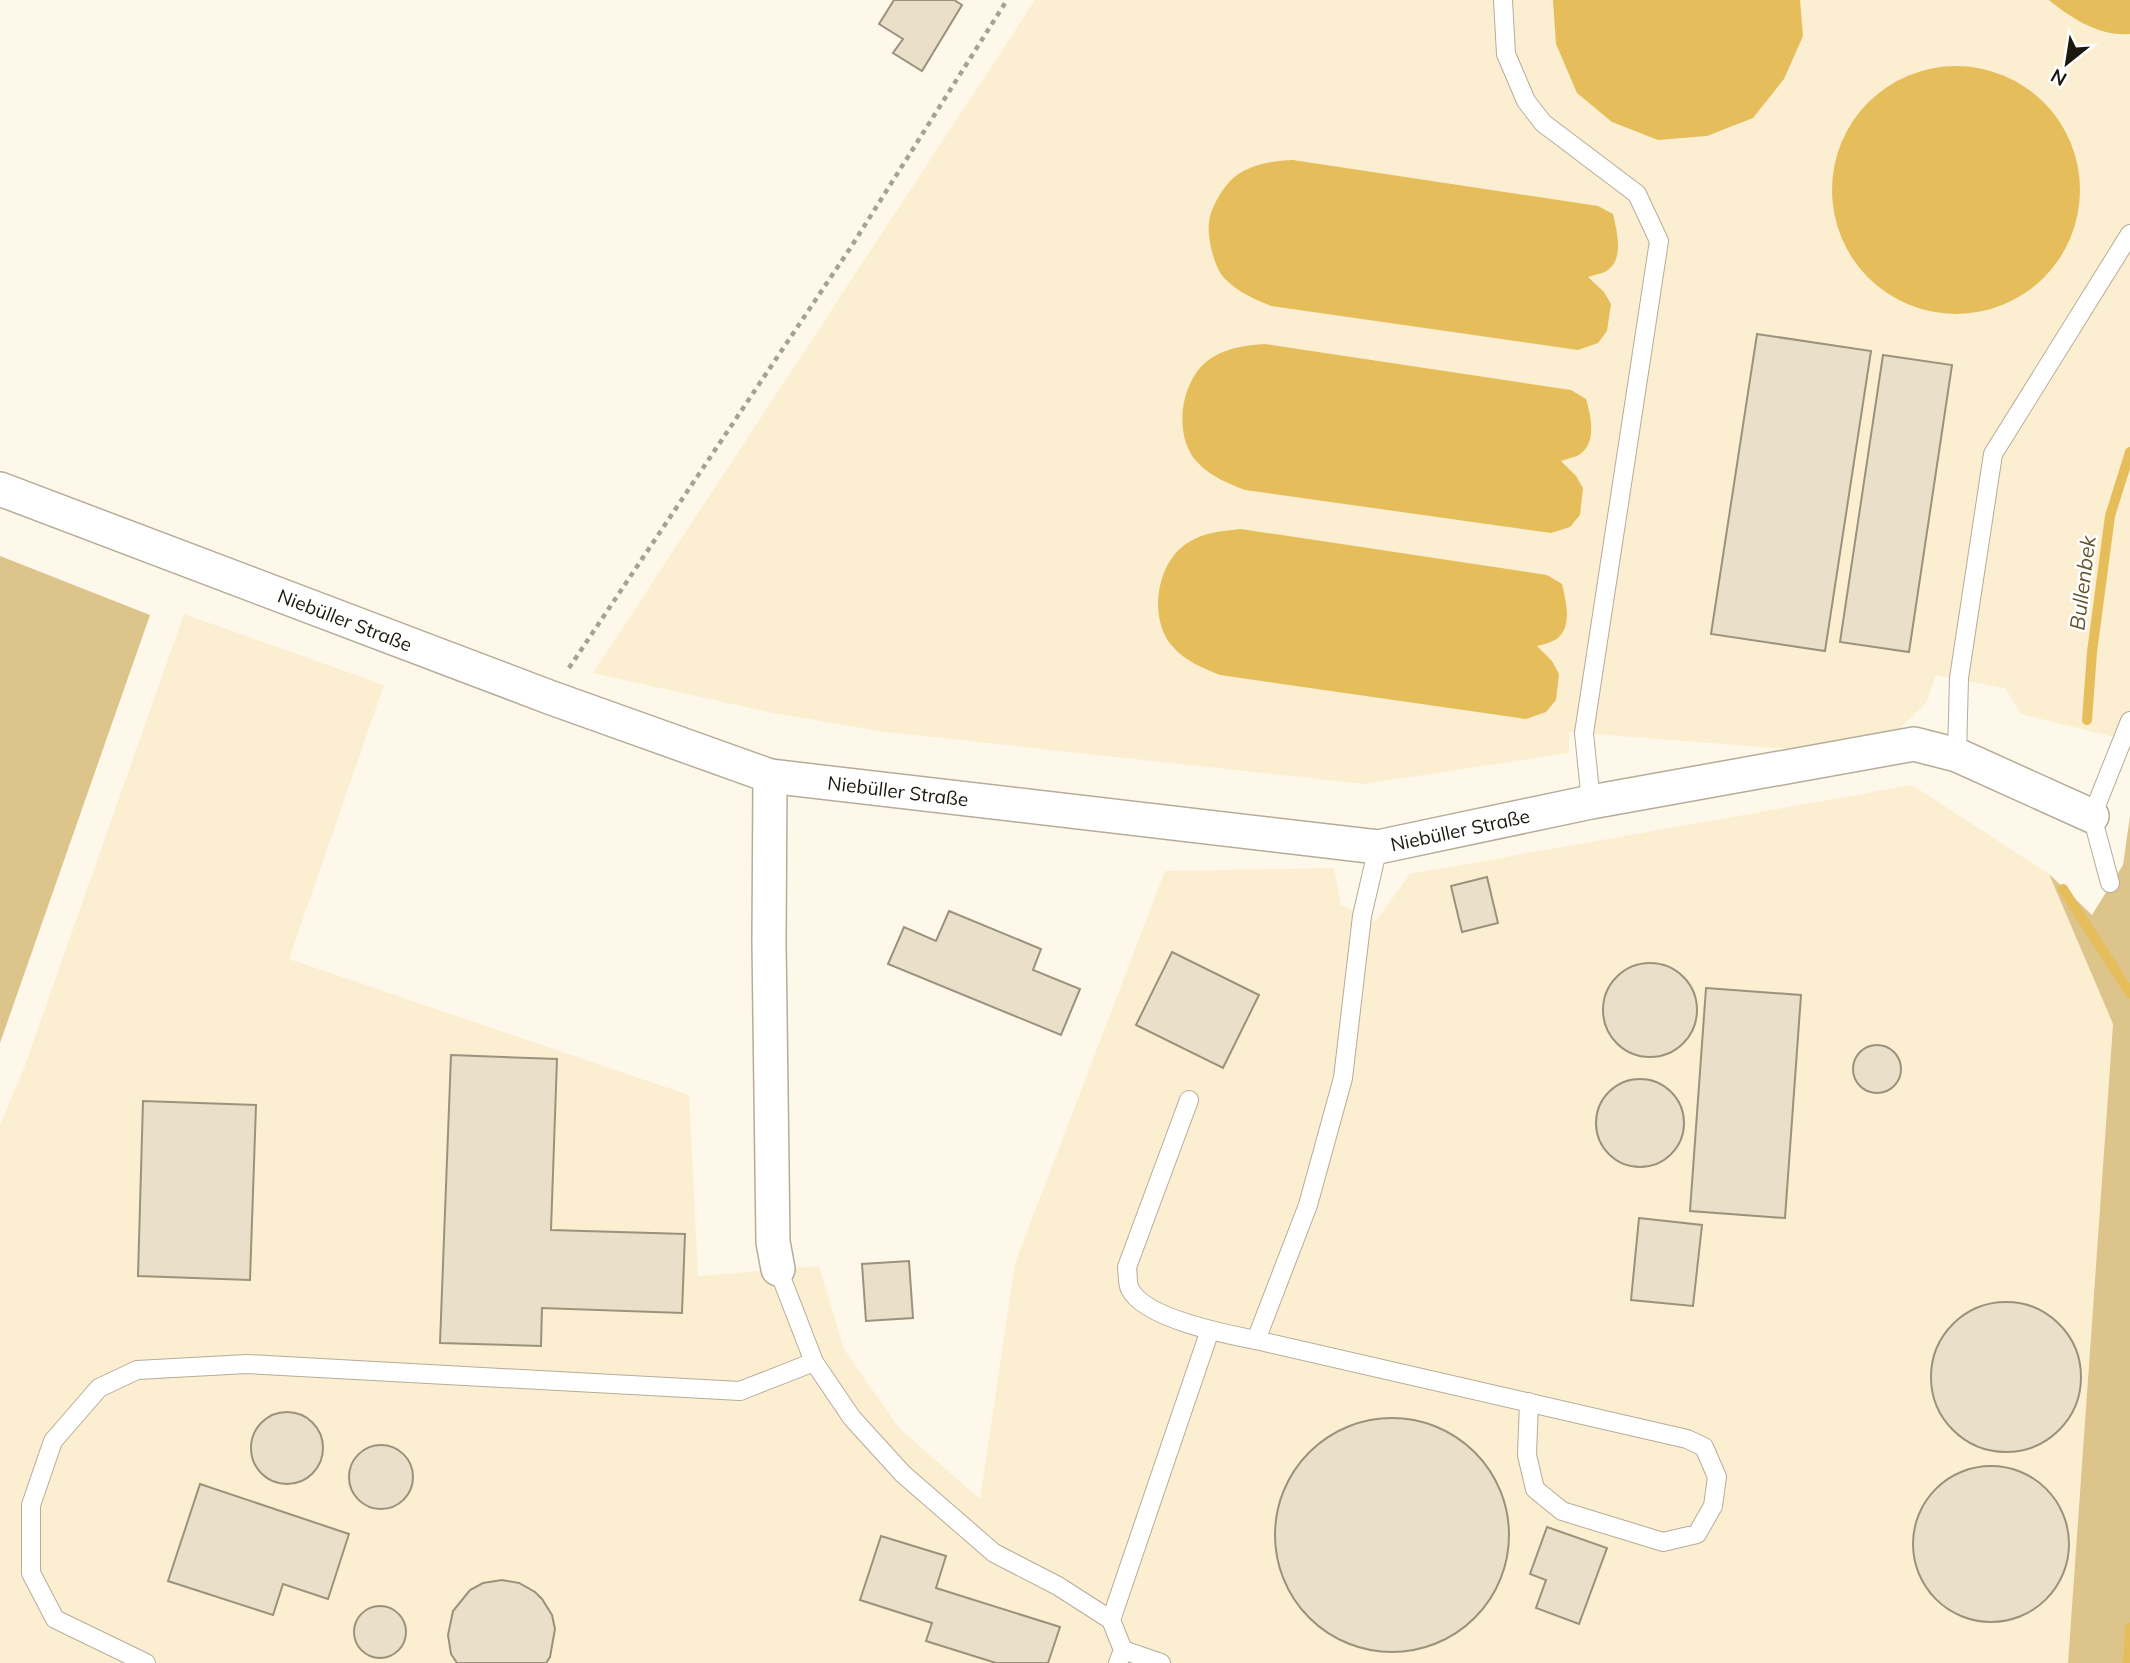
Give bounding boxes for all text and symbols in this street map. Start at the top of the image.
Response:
north arrow [2032,28,2102,98]
text: N [2046,64,2071,92]
water label: Bullenbek [2063,533,2101,632]
street label: Niebüller Straße [275,583,415,657]
street label: Niebüller Straße [826,770,970,812]
street label: Niebüller Straße [1388,804,1532,856]

